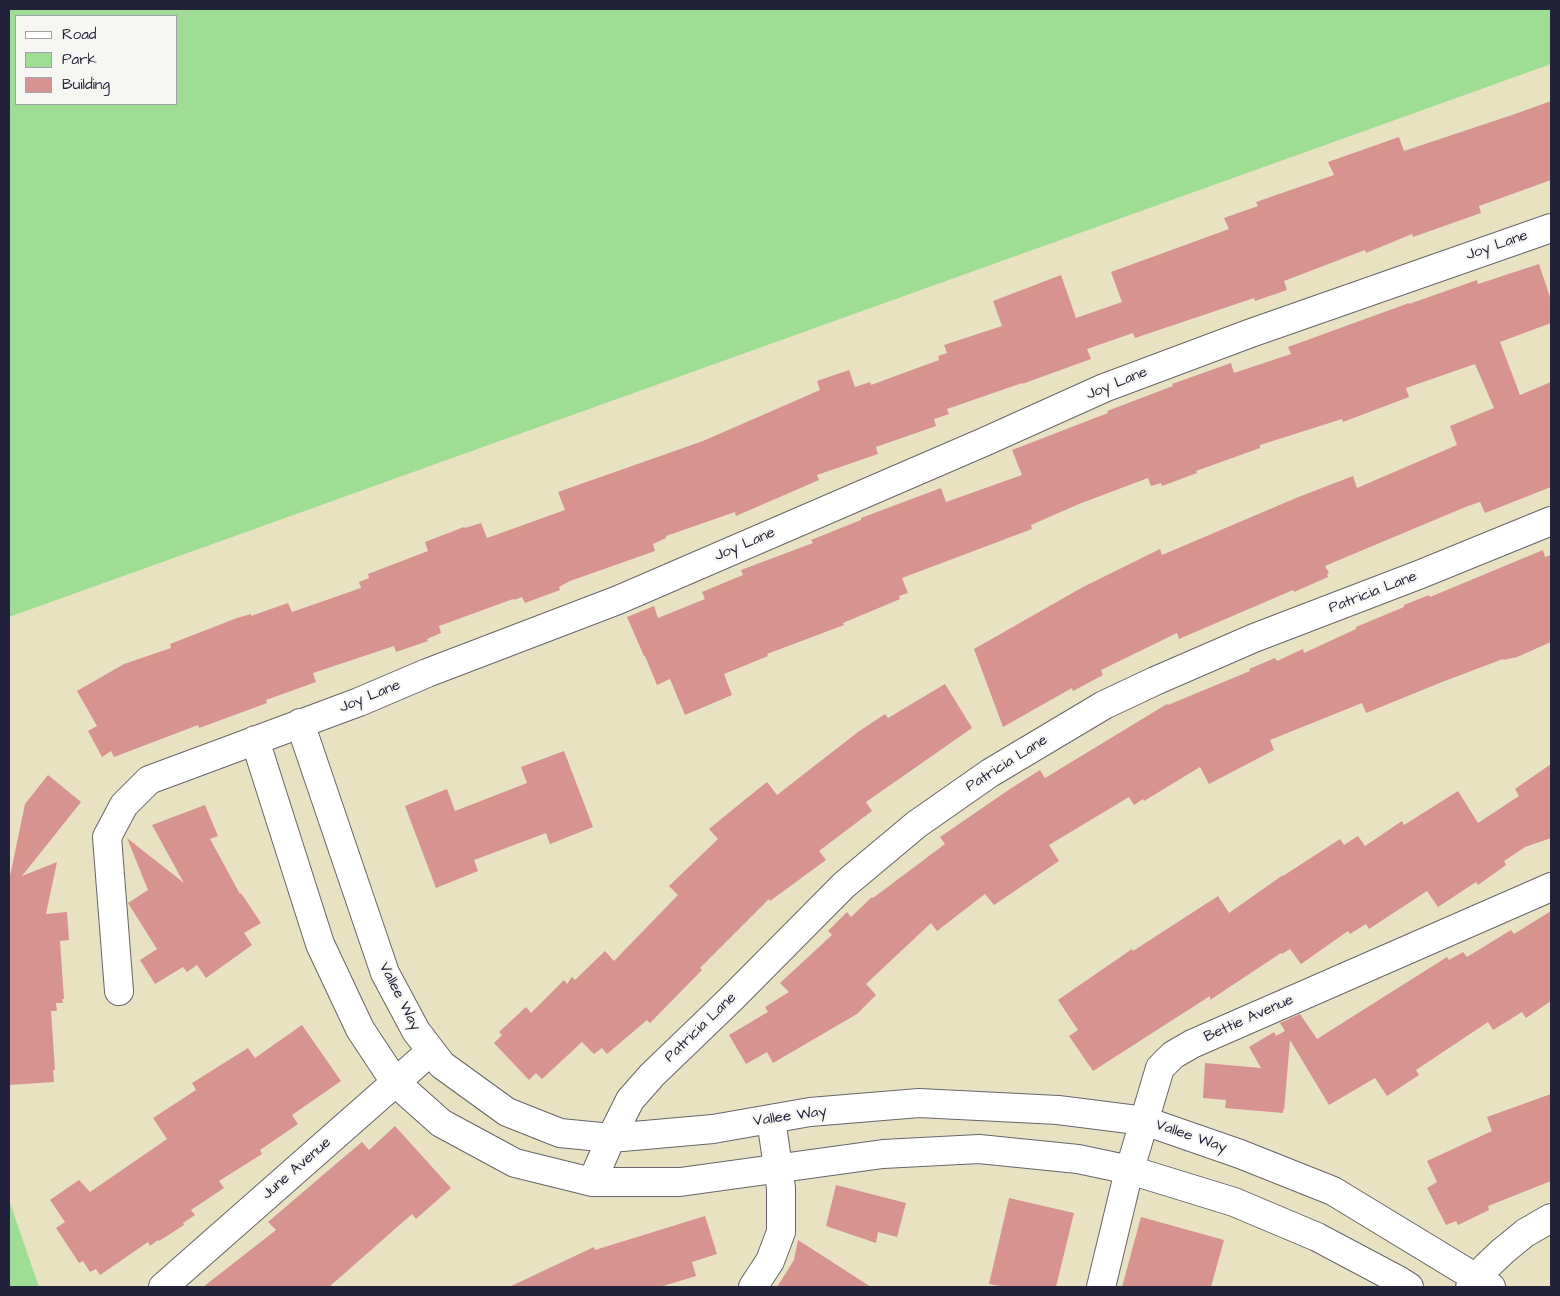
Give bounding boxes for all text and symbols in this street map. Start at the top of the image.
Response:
legend [15,15,178,105]
text: Road [62,24,96,45]
text: Park [62,49,97,70]
text: Building [62,74,110,95]
street label: Joy Lane [1464,227,1530,265]
street label: Joy Lane [1084,364,1150,404]
street label: Joy Lane [712,524,778,566]
street label: Patricia Lane [1326,568,1420,618]
street label: Joy Lane [337,677,403,717]
street label: Patricia Lane [963,732,1051,796]
street label: Vallee Way [374,960,424,1034]
street label: Patricia Lane [661,989,741,1067]
street label: Bettie Avenue [1201,991,1297,1047]
street label: Vallee Way [752,1103,828,1131]
street label: Vallee Way [1153,1116,1229,1158]
street label: June Avenue [259,1134,335,1204]

